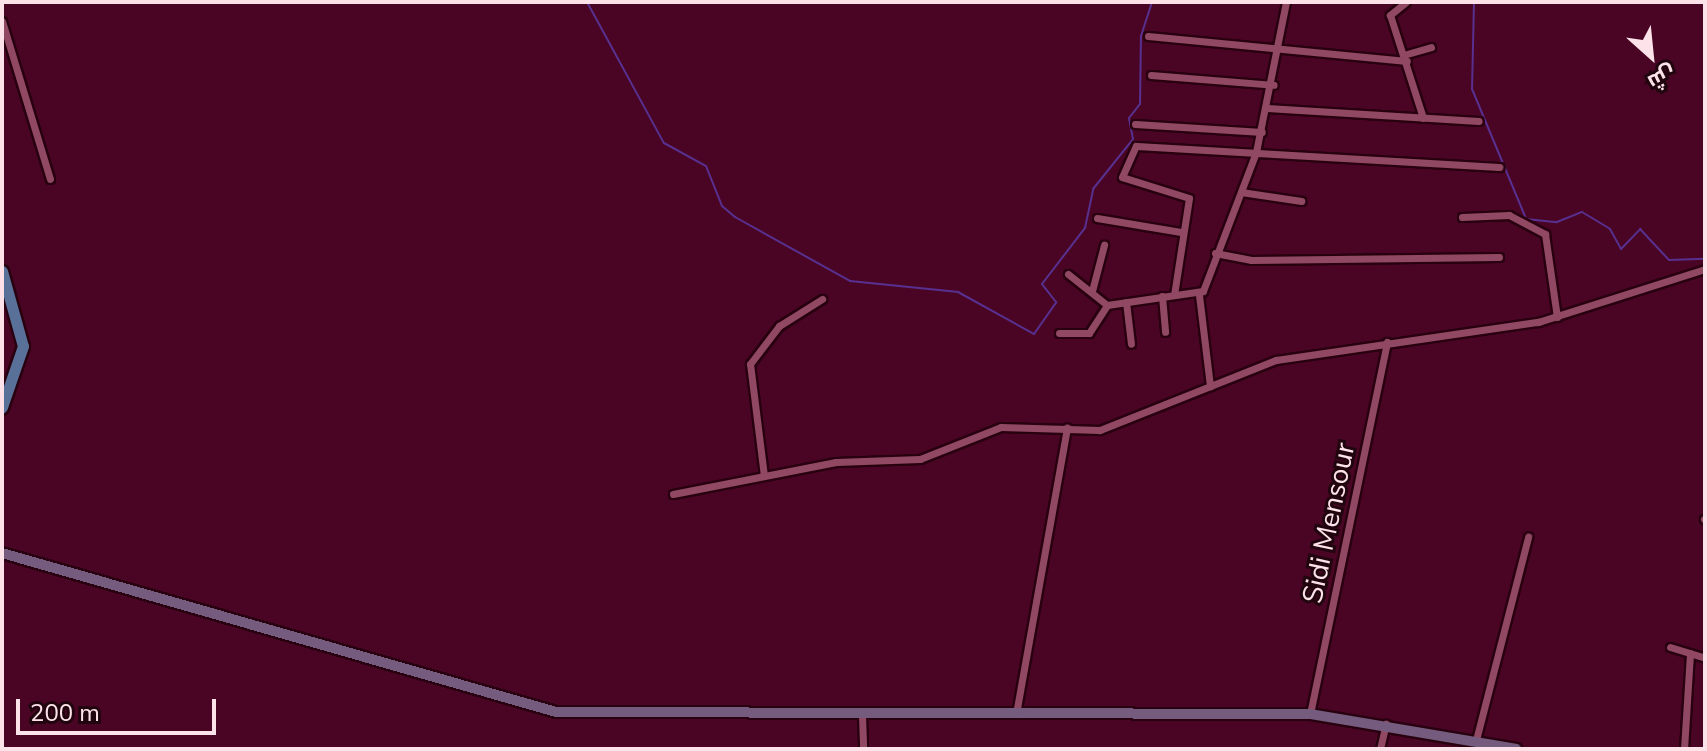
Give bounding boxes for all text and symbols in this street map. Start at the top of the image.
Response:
north arrow [1611,16,1691,96]
text: ش [1643,58,1681,97]
street label: Sidi Mensour [1296,440,1362,606]
scale bar [20,683,220,733]
text: 200 m [30,697,100,729]

